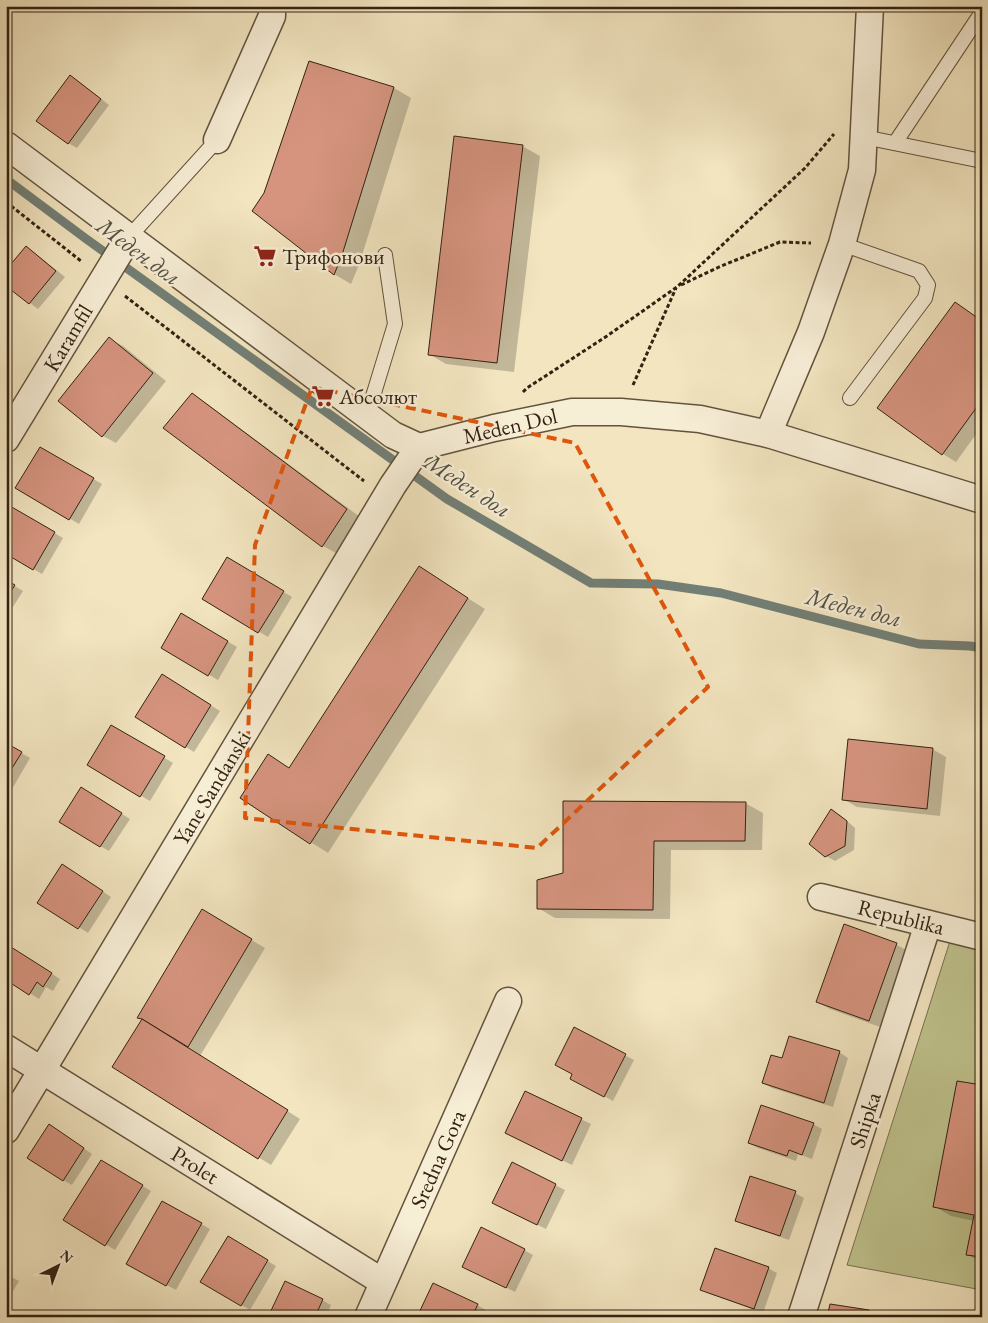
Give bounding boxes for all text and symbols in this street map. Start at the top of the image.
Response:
water label: Меден дол [89,209,187,292]
place label: Трифонови [282,242,385,271]
supermarket icon: Трифонови [252,243,278,269]
street label: Karamfil [37,299,99,377]
place label: Абсолют [338,382,417,411]
supermarket icon: Абсолют [310,383,336,409]
street label: Meden Dol [460,401,560,451]
water label: Меден дол [417,444,517,524]
water label: Меден дол [801,580,905,634]
street label: Yane Sandanski [166,725,258,851]
street label: Republika [855,892,947,942]
street label: Shipka [842,1088,888,1152]
street label: Sredna Gora [403,1105,473,1213]
street label: Prolet [166,1139,224,1191]
north arrow [32,1240,82,1290]
text: N [56,1246,77,1267]

